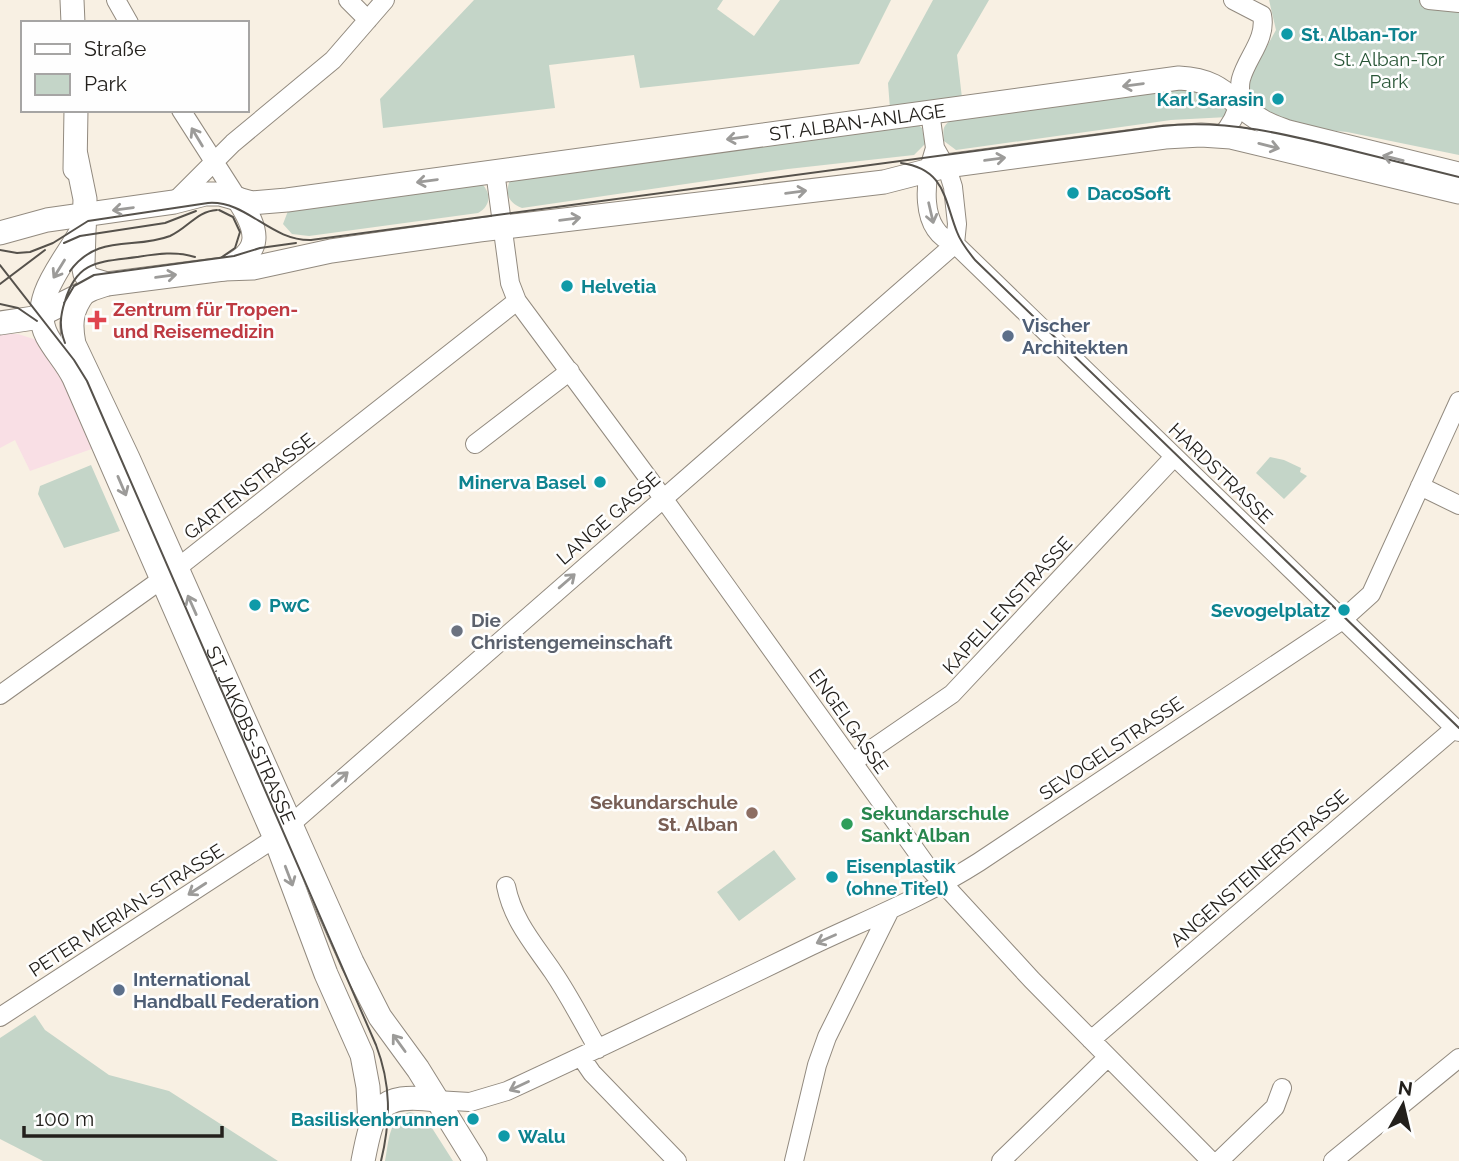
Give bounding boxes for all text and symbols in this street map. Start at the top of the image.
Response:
legend [21,21,248,112]
place label: St. Alban-Tor [1301,23,1417,45]
marker: St. Alban-Tor [1279,26,1295,42]
text: Straße [84,36,146,61]
park label: St. Alban-Tor Park [1334,48,1445,92]
text: Park [84,71,127,96]
one-way arrow [1122,78,1144,91]
place label: Karl Sarasin [1157,88,1264,110]
marker: Karl Sarasin [1270,91,1286,107]
street label: ST. ALBAN-ANLAGE [768,99,947,145]
one-way arrow [190,127,204,147]
one-way arrow [726,132,749,145]
one-way arrow [1257,140,1280,154]
one-way arrow [1382,151,1405,164]
one-way arrow [983,152,1006,165]
one-way arrow [417,174,439,187]
place label: DacoSoft [1087,182,1171,204]
marker: DacoSoft [1065,185,1081,201]
one-way arrow [785,186,807,199]
one-way arrow [924,201,938,224]
one-way arrow [112,203,135,216]
one-way arrow [559,212,581,225]
one-way arrow [52,258,66,278]
one-way arrow [154,270,177,283]
place label: Helvetia [581,275,656,297]
marker: Helvetia [559,278,575,294]
place label: Zentrum für Tropen- und Reisemedizin [113,298,298,342]
marker: Zentrum für Tropen- und Reisemedizin [87,310,107,330]
place label: Vischer Architekten [1022,314,1128,358]
marker: Vischer Architekten [1000,328,1016,344]
street label: HARDSTRASSE [1165,418,1277,528]
street label: GARTENSTRASSE [179,428,319,544]
street label: LANGE GASSE [552,467,664,569]
place label: Minerva Basel [458,471,587,493]
marker: Minerva Basel [592,474,608,490]
one-way arrow [116,475,129,497]
street label: KAPELLENSTRASSE [938,532,1076,678]
one-way arrow [558,573,576,589]
place label: PwC [269,594,310,616]
one-way arrow [185,595,198,617]
marker: PwC [247,597,263,613]
place label: Sevogelplatz [1211,599,1330,621]
marker: Sevogelplatz [1336,602,1352,618]
place label: Die Christengemeinschaft [471,609,673,653]
marker: Die Christengemeinschaft [449,623,465,639]
street label: ST. JAKOBS-STRASSE [202,643,300,827]
street label: ENGELGASSE [805,664,893,778]
street label: SEVOGELSTRASSE [1035,692,1187,804]
one-way arrow [331,771,349,787]
street label: ANGENSTEINERSTRASSE [1166,785,1352,951]
place label: Sekundarschule St. Alban [590,791,738,835]
place label: Sekundarschule Sankt Alban [861,802,1009,846]
marker: Sekundarschule St. Alban [744,805,760,821]
marker: Sekundarschule Sankt Alban [839,816,855,832]
street label: PETER MERIAN-STRASSE [25,839,227,981]
place label: Eisenplastik (ohne Titel) [846,855,956,899]
one-way arrow [283,864,296,886]
marker: Eisenplastik (ohne Titel) [824,869,840,885]
one-way arrow [187,882,207,896]
one-way arrow [816,933,837,946]
place label: International Handball Federation [133,968,319,1012]
marker: International Handball Federation [111,982,127,998]
one-way arrow [392,1034,406,1053]
north arrow [1368,1070,1438,1140]
text: N [1397,1076,1414,1100]
one-way arrow [509,1079,530,1093]
scale bar [24,1094,222,1138]
text: 100 m [35,1106,94,1131]
place label: Basiliskenbrunnen [291,1108,459,1130]
marker: Basiliskenbrunnen [465,1111,481,1127]
place label: Walu [518,1125,566,1147]
marker: Walu [496,1128,512,1144]

